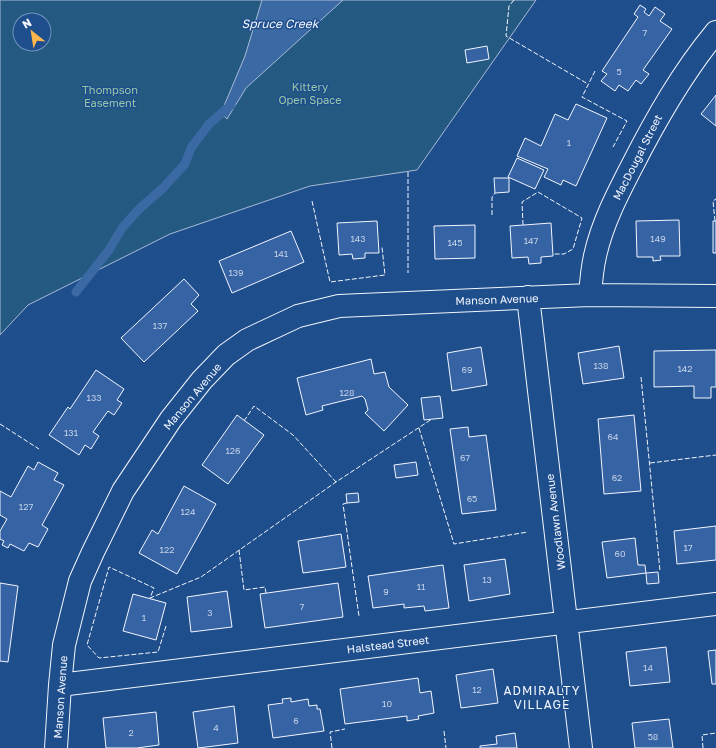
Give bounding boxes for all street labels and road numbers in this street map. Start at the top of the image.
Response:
street label: MacDougal Street [610,112,664,202]
street label: Manson Avenue [455,291,539,307]
street label: Manson Avenue [160,360,224,432]
street label: Woodlawn Avenue [543,473,567,571]
street label: Halstead Street [346,632,430,656]
street label: Manson Avenue [51,655,69,739]

